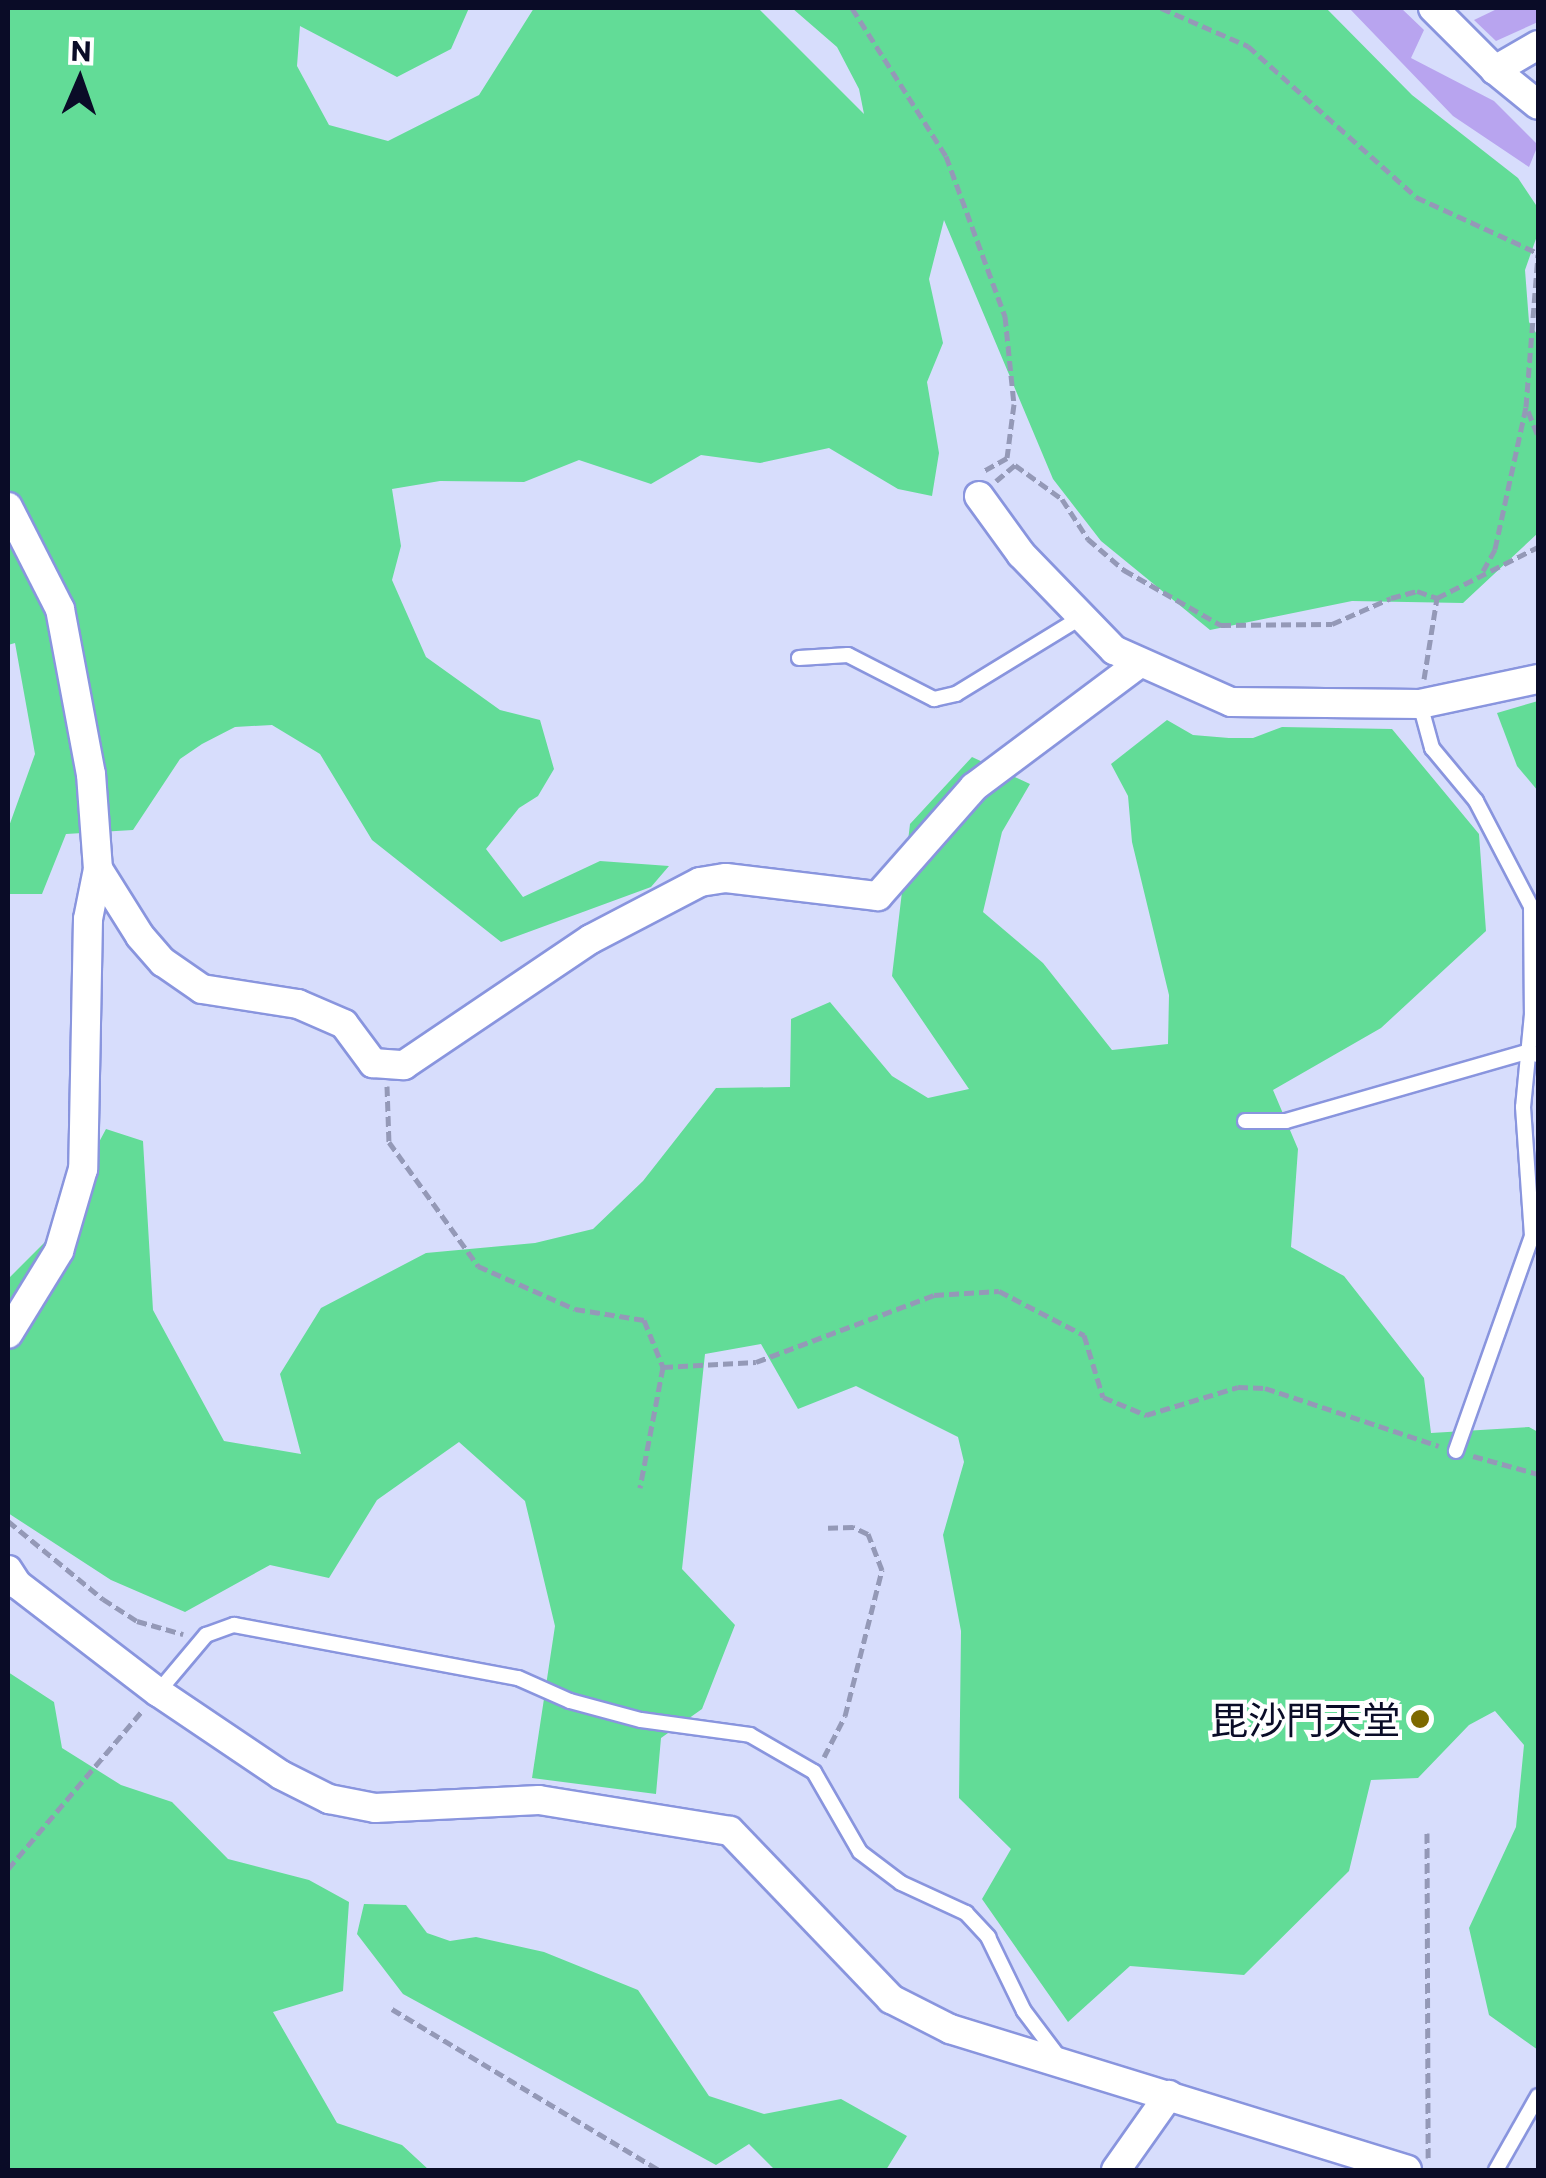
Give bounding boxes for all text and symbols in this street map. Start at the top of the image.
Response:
north arrow [30,30,130,130]
text: N [70,33,92,67]
place label: 毘沙門天堂 [1210,1696,1400,1742]
marker: 毘沙門天堂 [1409,1708,1431,1730]

